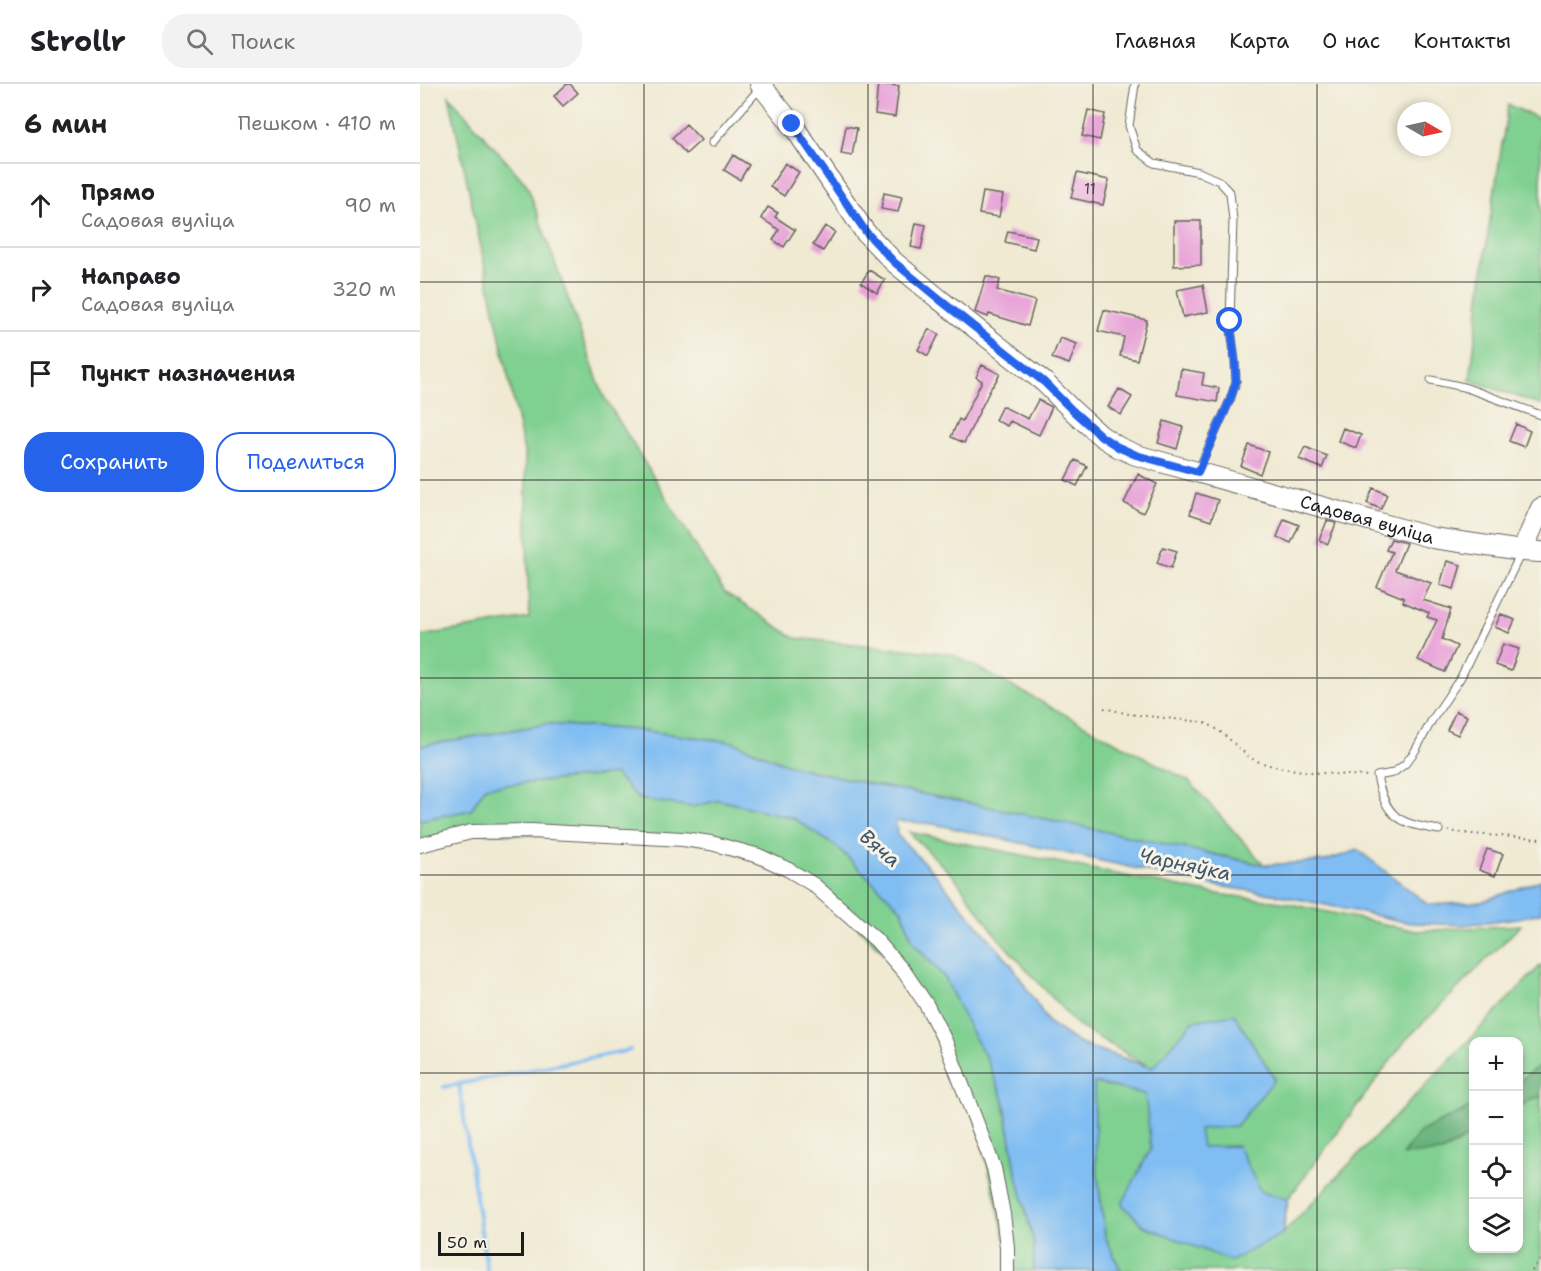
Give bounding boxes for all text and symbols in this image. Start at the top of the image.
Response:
search box [162,14,582,68]
text: Strollr [30,22,126,60]
icon: search [183,25,216,58]
text: Поиск [231,27,295,56]
text: Главная [1115,27,1196,55]
text: Карта [1229,27,1289,55]
text: О нас [1322,27,1380,55]
text: Контакты [1413,27,1511,55]
north arrow [1397,102,1451,156]
text: 6 мин [24,106,107,141]
text: Пешком · 410 m [238,110,396,136]
route end [778,110,804,136]
text: Прямо [81,178,155,207]
house number: 11 [1084,179,1096,199]
icon: ahead [24,189,57,222]
text: 90 m [344,192,396,218]
text: Садовая вуліца [81,207,234,233]
text: Направо [81,262,181,291]
icon: right [24,273,57,306]
text: 320 m [332,276,396,302]
text: Садовая вуліца [81,291,234,317]
route start [1216,307,1242,333]
icon: arrive [24,357,57,390]
text: Пункт назначения [81,359,295,388]
button: Сохранить [24,432,204,492]
button: Поделиться [216,432,396,492]
street label: Садовая вуліца [1297,489,1437,550]
water label: Вяча [854,823,906,873]
water label: Чарняўка [1137,842,1233,886]
map controls [1469,1037,1523,1253]
button: + [1469,1037,1523,1091]
button: − [1469,1091,1523,1145]
button: locate [1469,1145,1523,1199]
button: layers [1469,1199,1523,1253]
scale bar [438,1229,524,1256]
text: 50 m [447,1232,487,1253]

